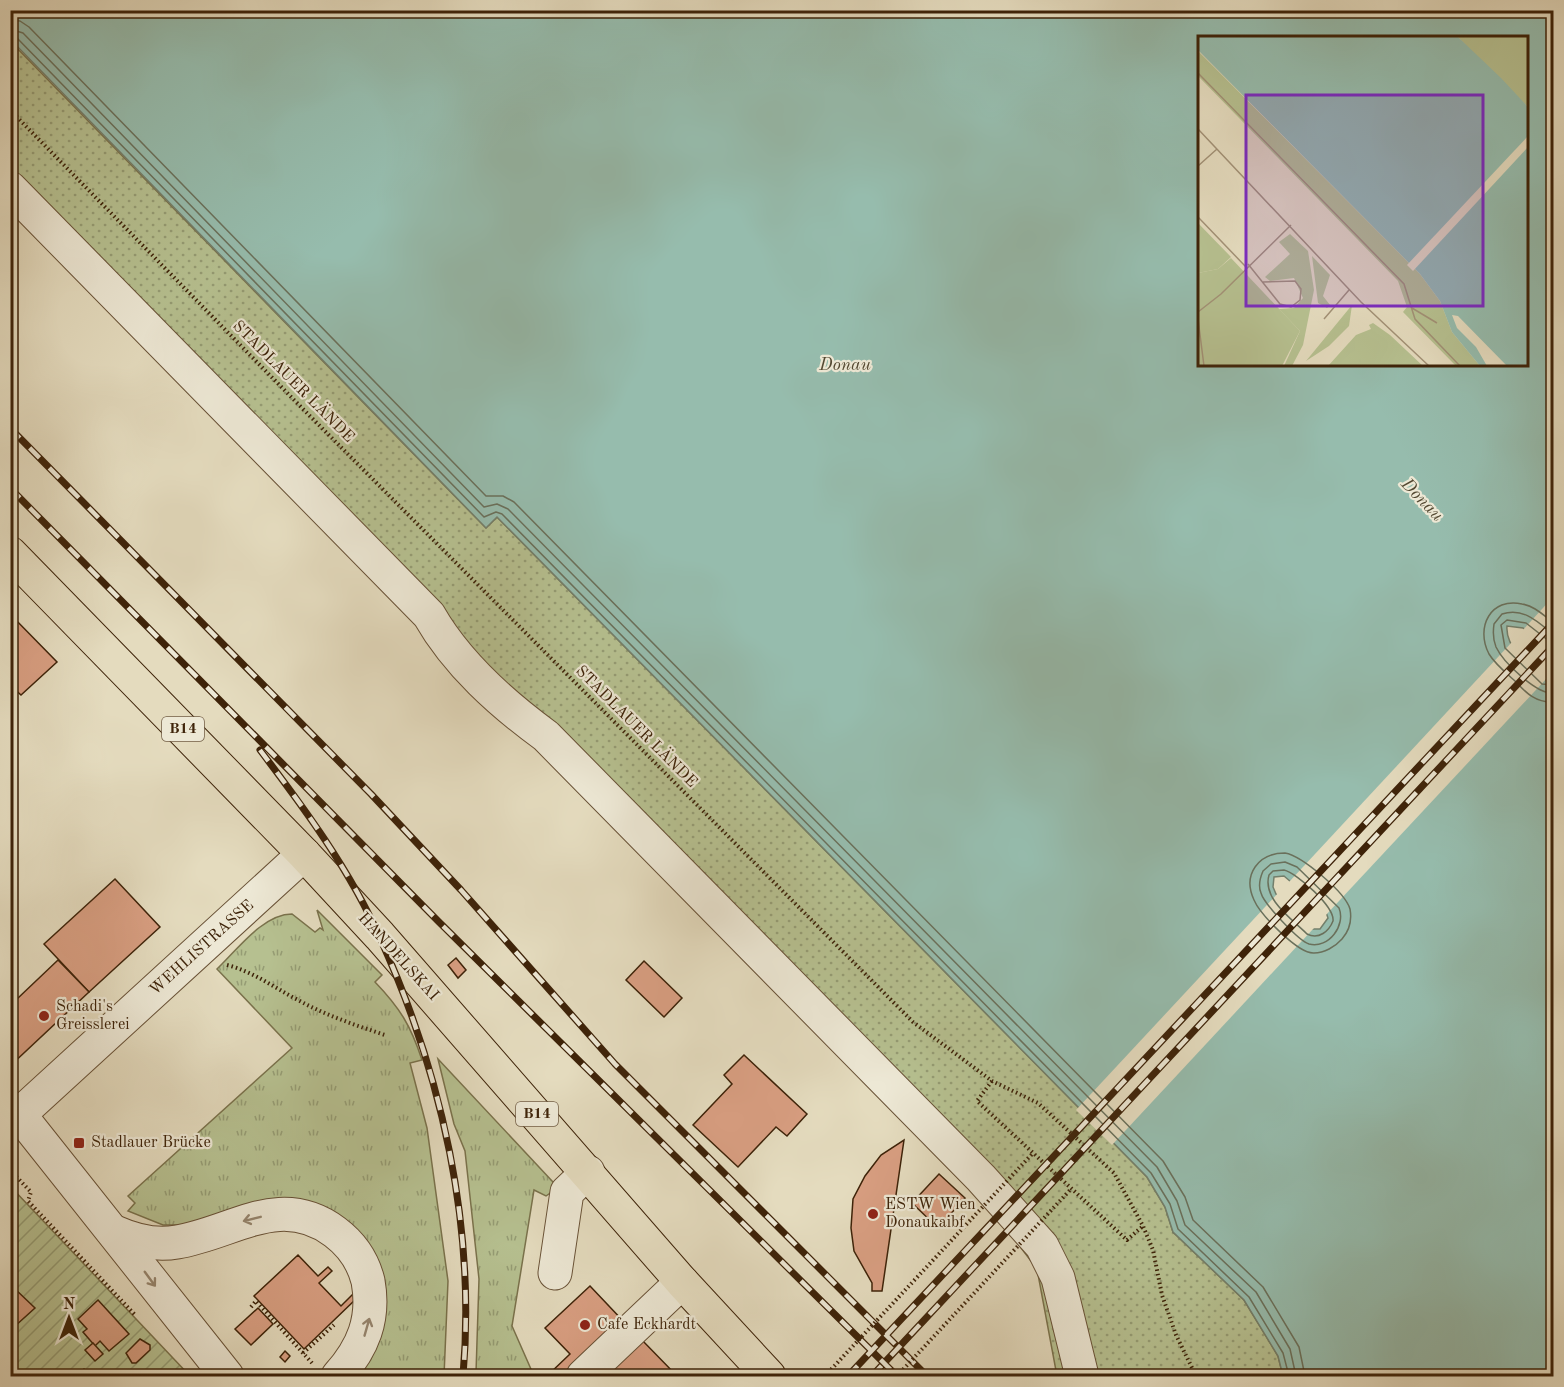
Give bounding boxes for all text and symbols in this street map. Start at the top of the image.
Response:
inset map [1198,36,1528,366]
street label: STADLAUER LÄNDE [229,315,360,446]
water label: Donau [818,356,871,374]
water label: Donau [1397,474,1447,525]
street label: STADLAUER LÄNDE [572,660,703,791]
road number: B14 [162,717,204,741]
street label: WEHLISTRASSE [147,897,257,999]
street label: HANDELSKAI [355,910,441,1004]
place label: Schadi's Greisslerei [56,999,130,1033]
marker: Schadi's Greisslerei [37,1009,51,1023]
road number: B14 [516,1102,558,1126]
place label: Stadlauer Brücke [91,1135,211,1151]
marker: Stadlauer Brücke [72,1136,86,1150]
place label: ESTW Wien Donaukaibf [885,1197,976,1231]
marker: ESTW Wien Donaukaibf [866,1207,880,1221]
one-way arrow [243,1214,262,1225]
one-way arrow [143,1271,156,1287]
north arrow [39,1288,99,1348]
text: N [63,1297,76,1313]
place label: Cafe Eckhardt [597,1317,697,1333]
one-way arrow [362,1318,374,1337]
marker: Cafe Eckhardt [578,1318,592,1332]

